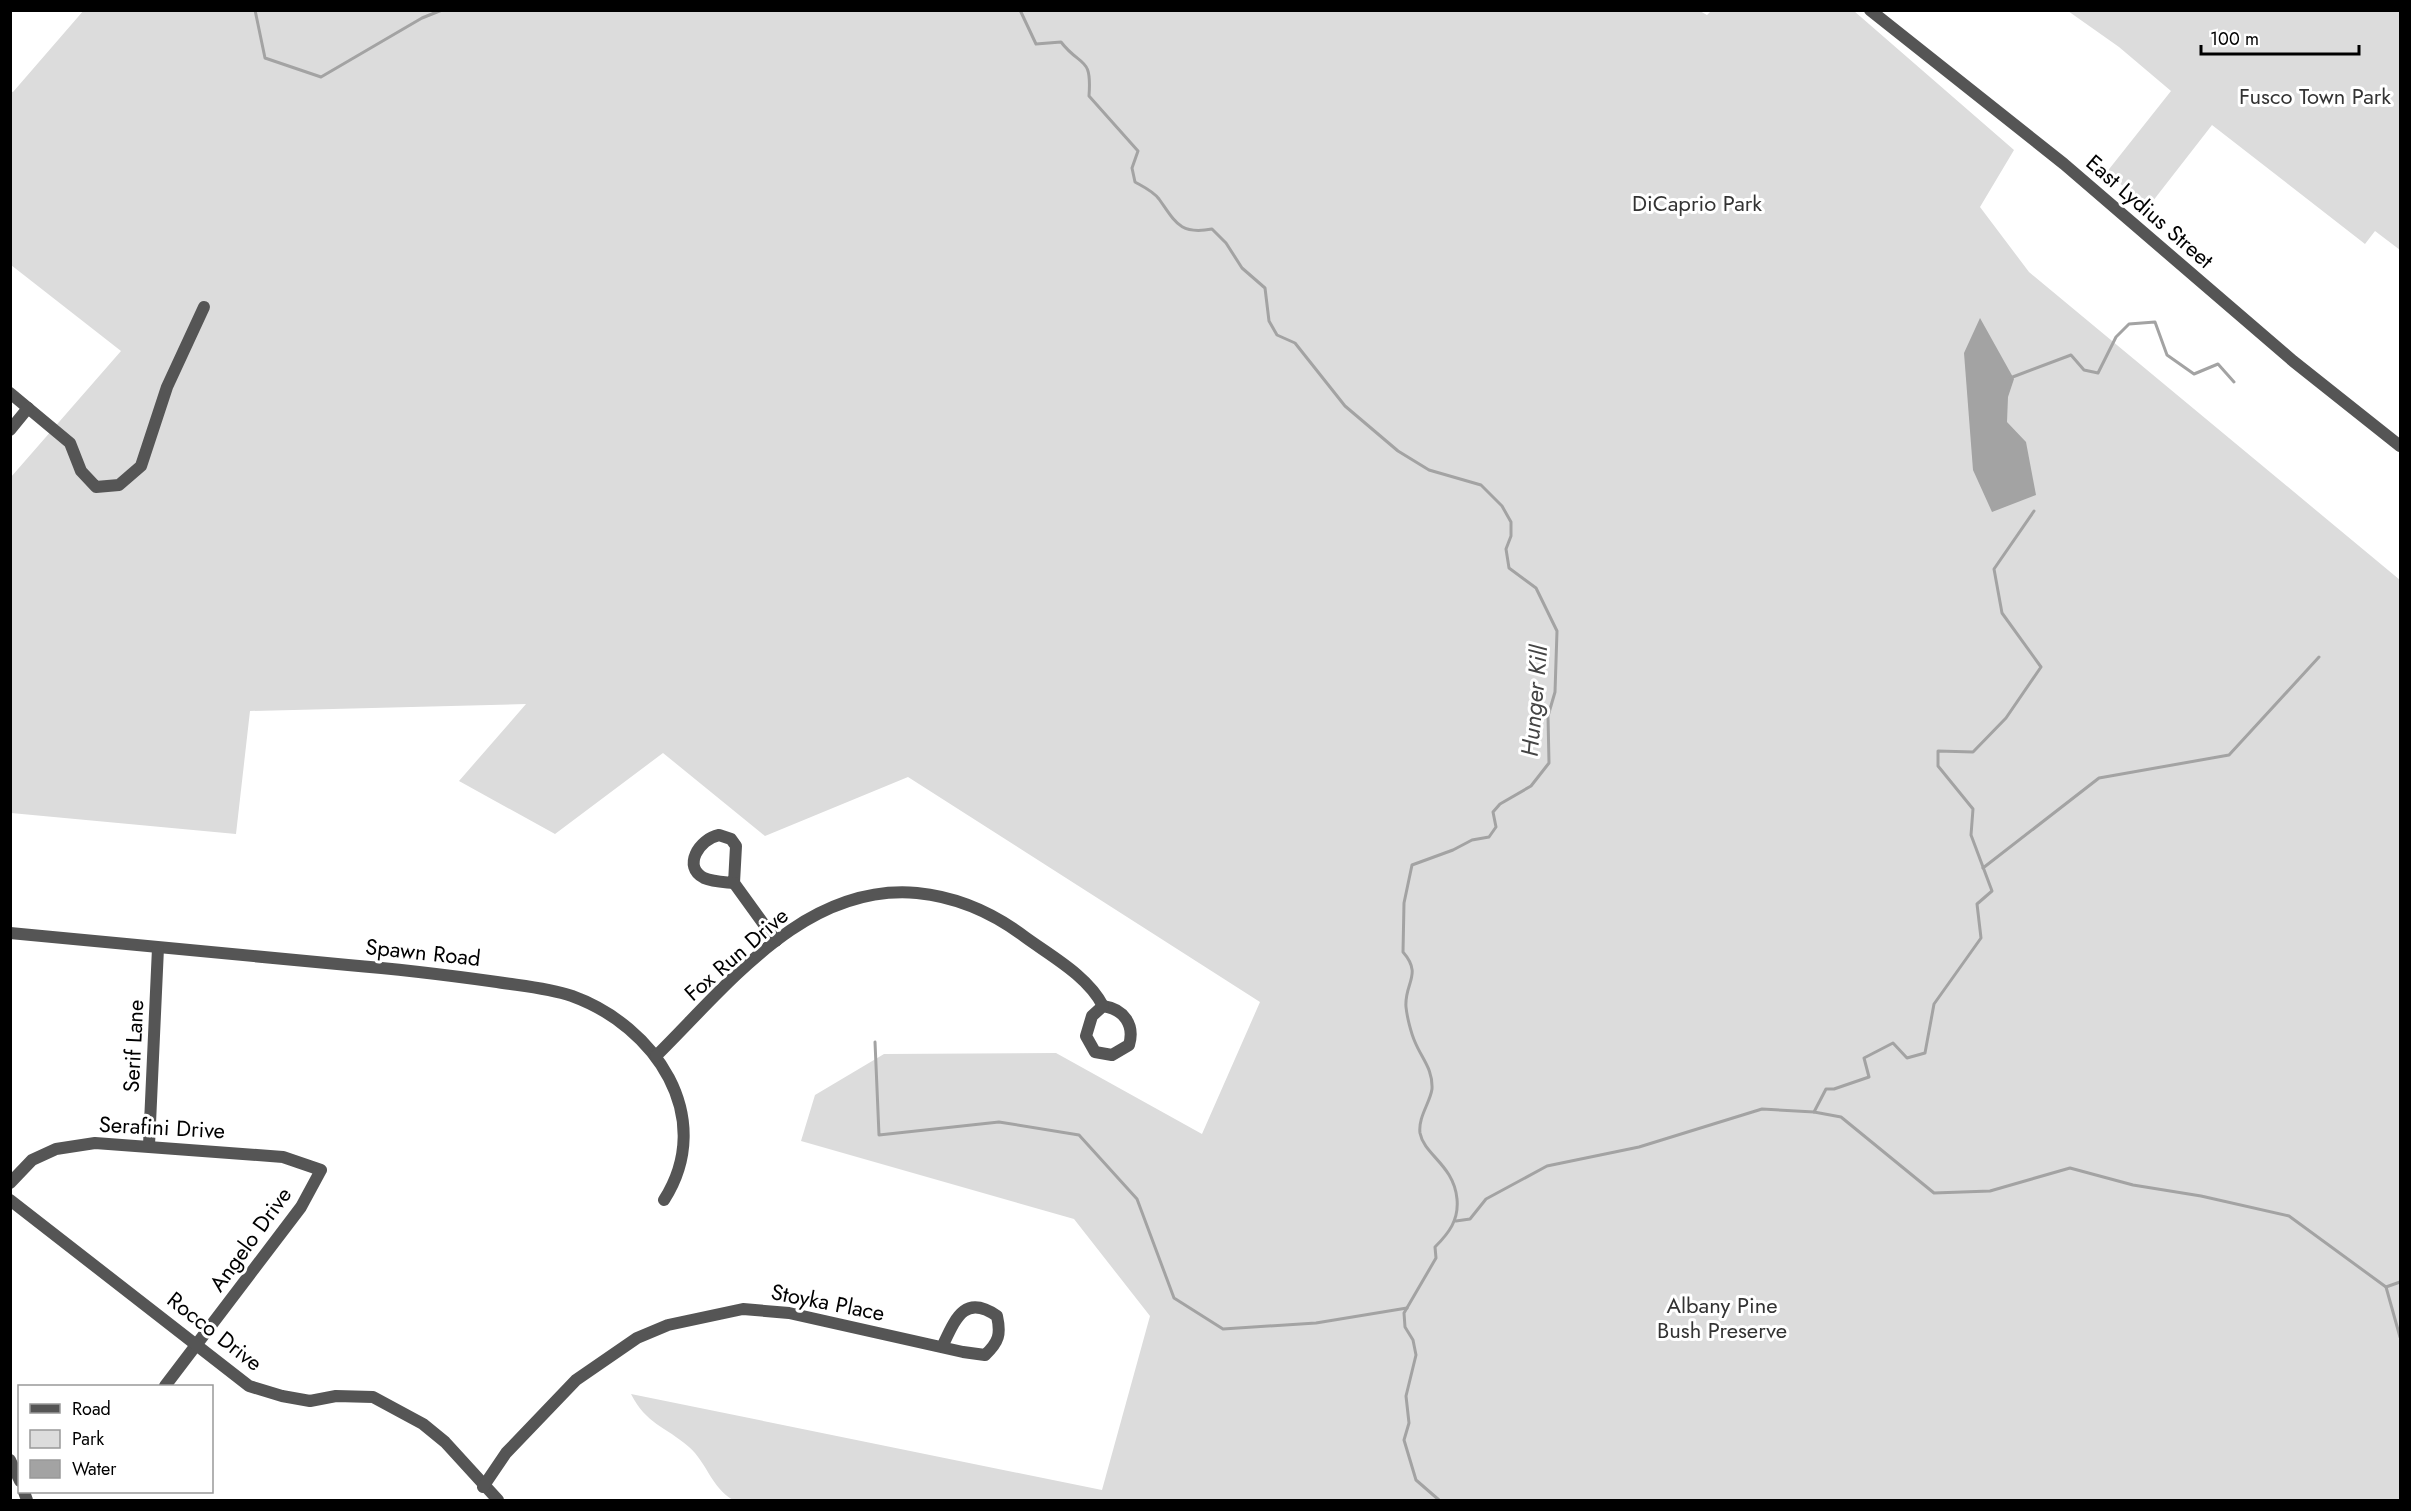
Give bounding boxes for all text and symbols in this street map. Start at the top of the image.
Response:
scale bar [2201,18,2358,56]
text: 100 m [2210,26,2259,52]
park label: Fusco Town Park [2239,80,2391,112]
street label: East Lydius Street [2079,147,2221,276]
park label: DiCaprio Park [1632,187,1762,219]
water label: Hunger Kill [1512,642,1556,758]
street label: Fox Run Drive [677,900,795,1008]
street label: Spawn Road [364,930,482,974]
street label: Serif Lane [115,999,151,1093]
street label: Serafini Drive [98,1108,226,1146]
street label: Angelo Drive [201,1180,299,1298]
street label: Stoyka Place [768,1275,888,1329]
street label: Rocco Drive [161,1284,269,1378]
park label: Albany Pine Bush Preserve [1657,1289,1787,1346]
legend [18,1385,213,1493]
text: Road [72,1396,111,1422]
text: Park [72,1426,104,1452]
text: Water [72,1456,117,1482]

